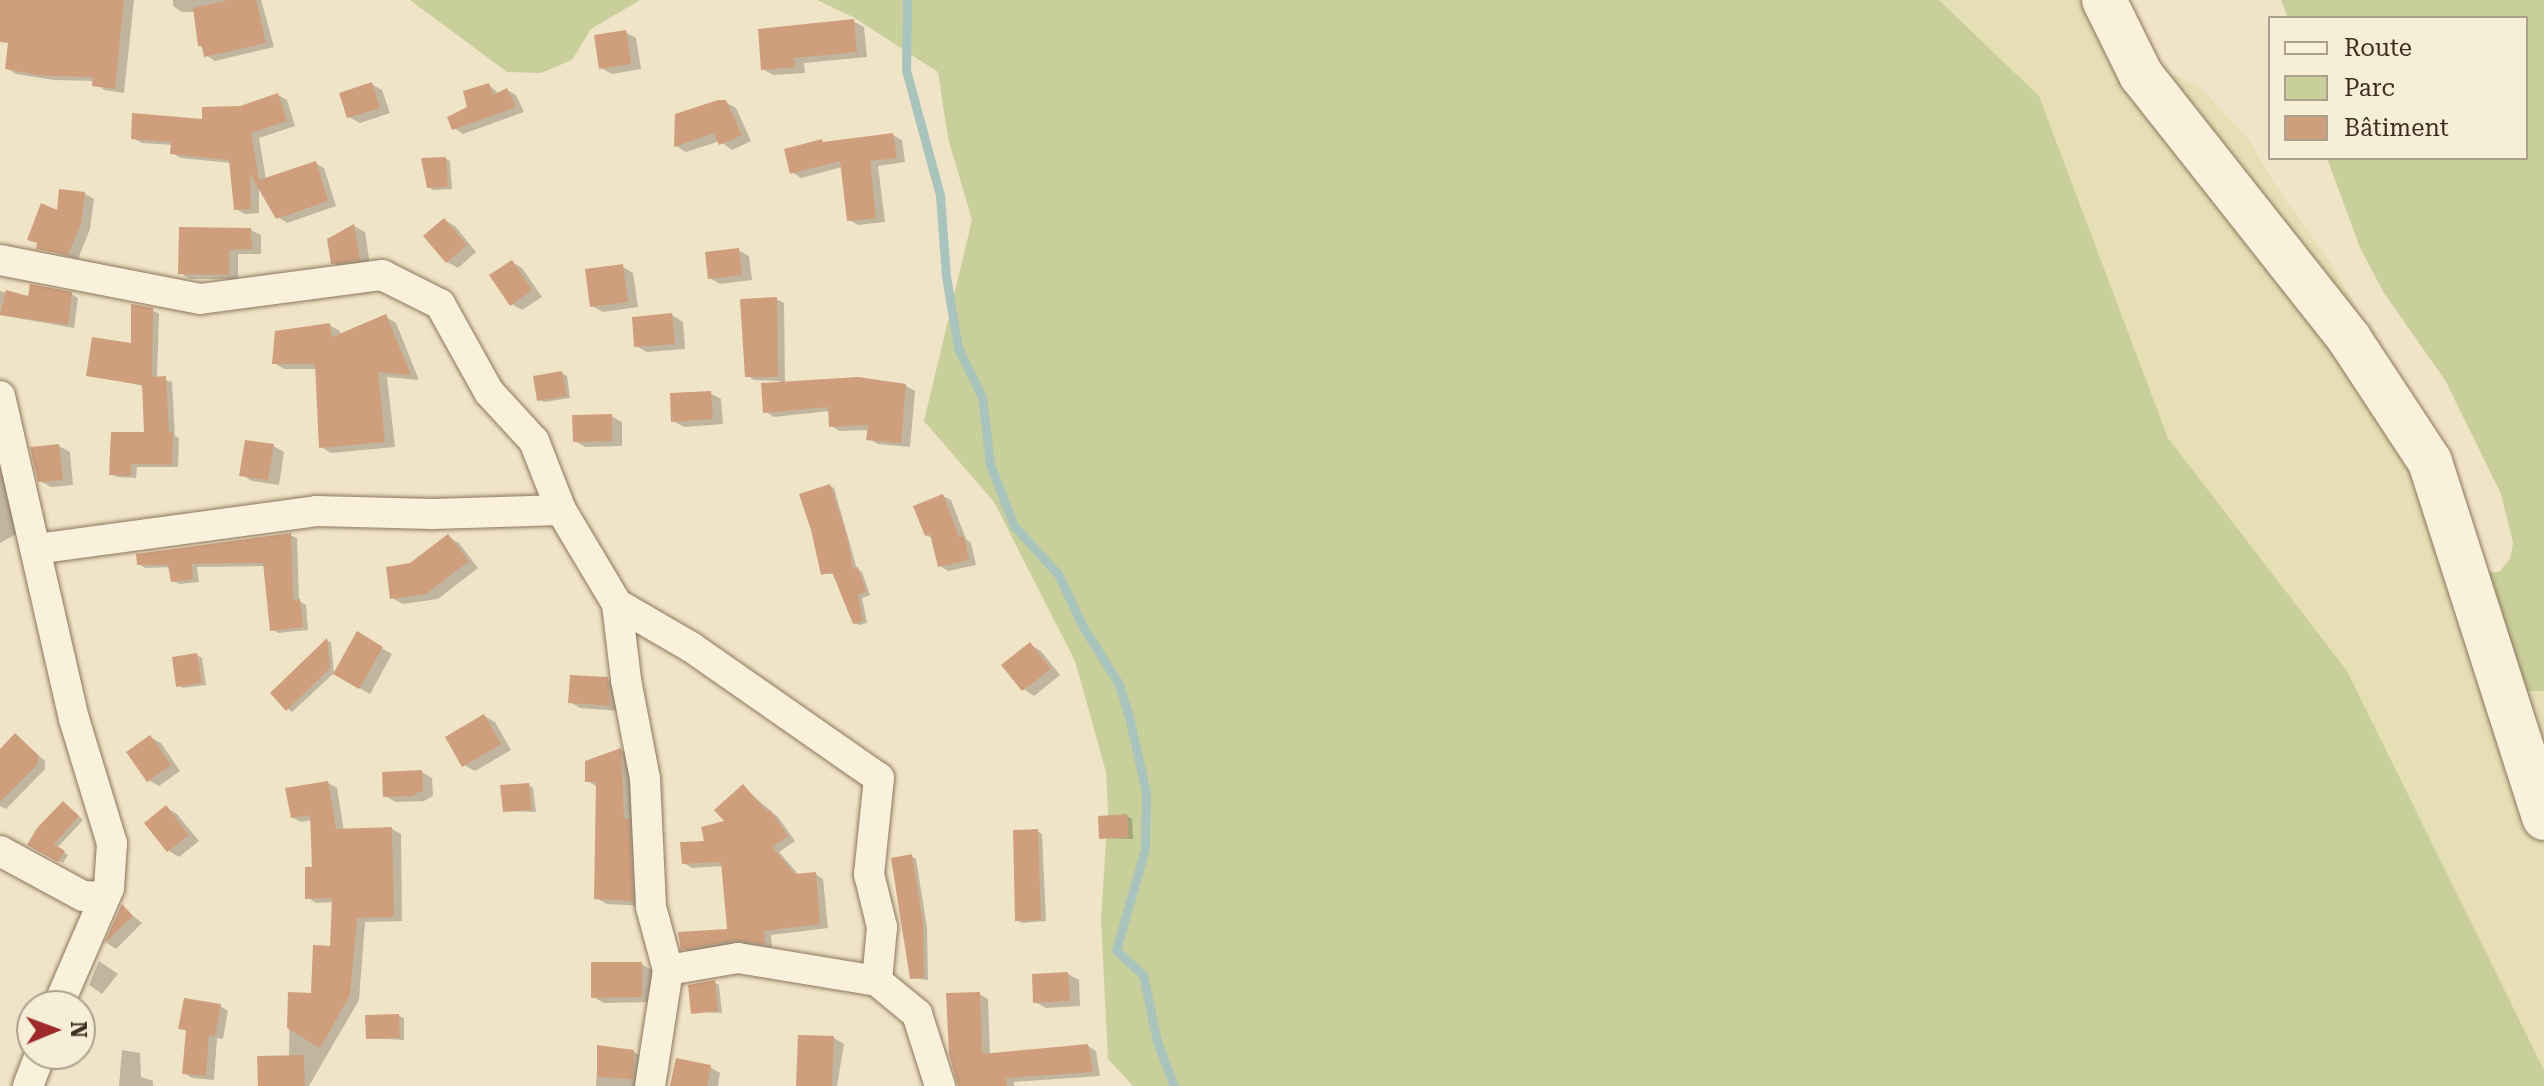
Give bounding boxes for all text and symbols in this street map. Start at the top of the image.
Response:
legend [2268,16,2528,160]
text: Route [2344,34,2412,62]
text: Parc [2344,74,2395,102]
text: Bâtiment [2344,114,2449,142]
north arrow [16,990,96,1070]
text: N [66,1021,91,1038]

